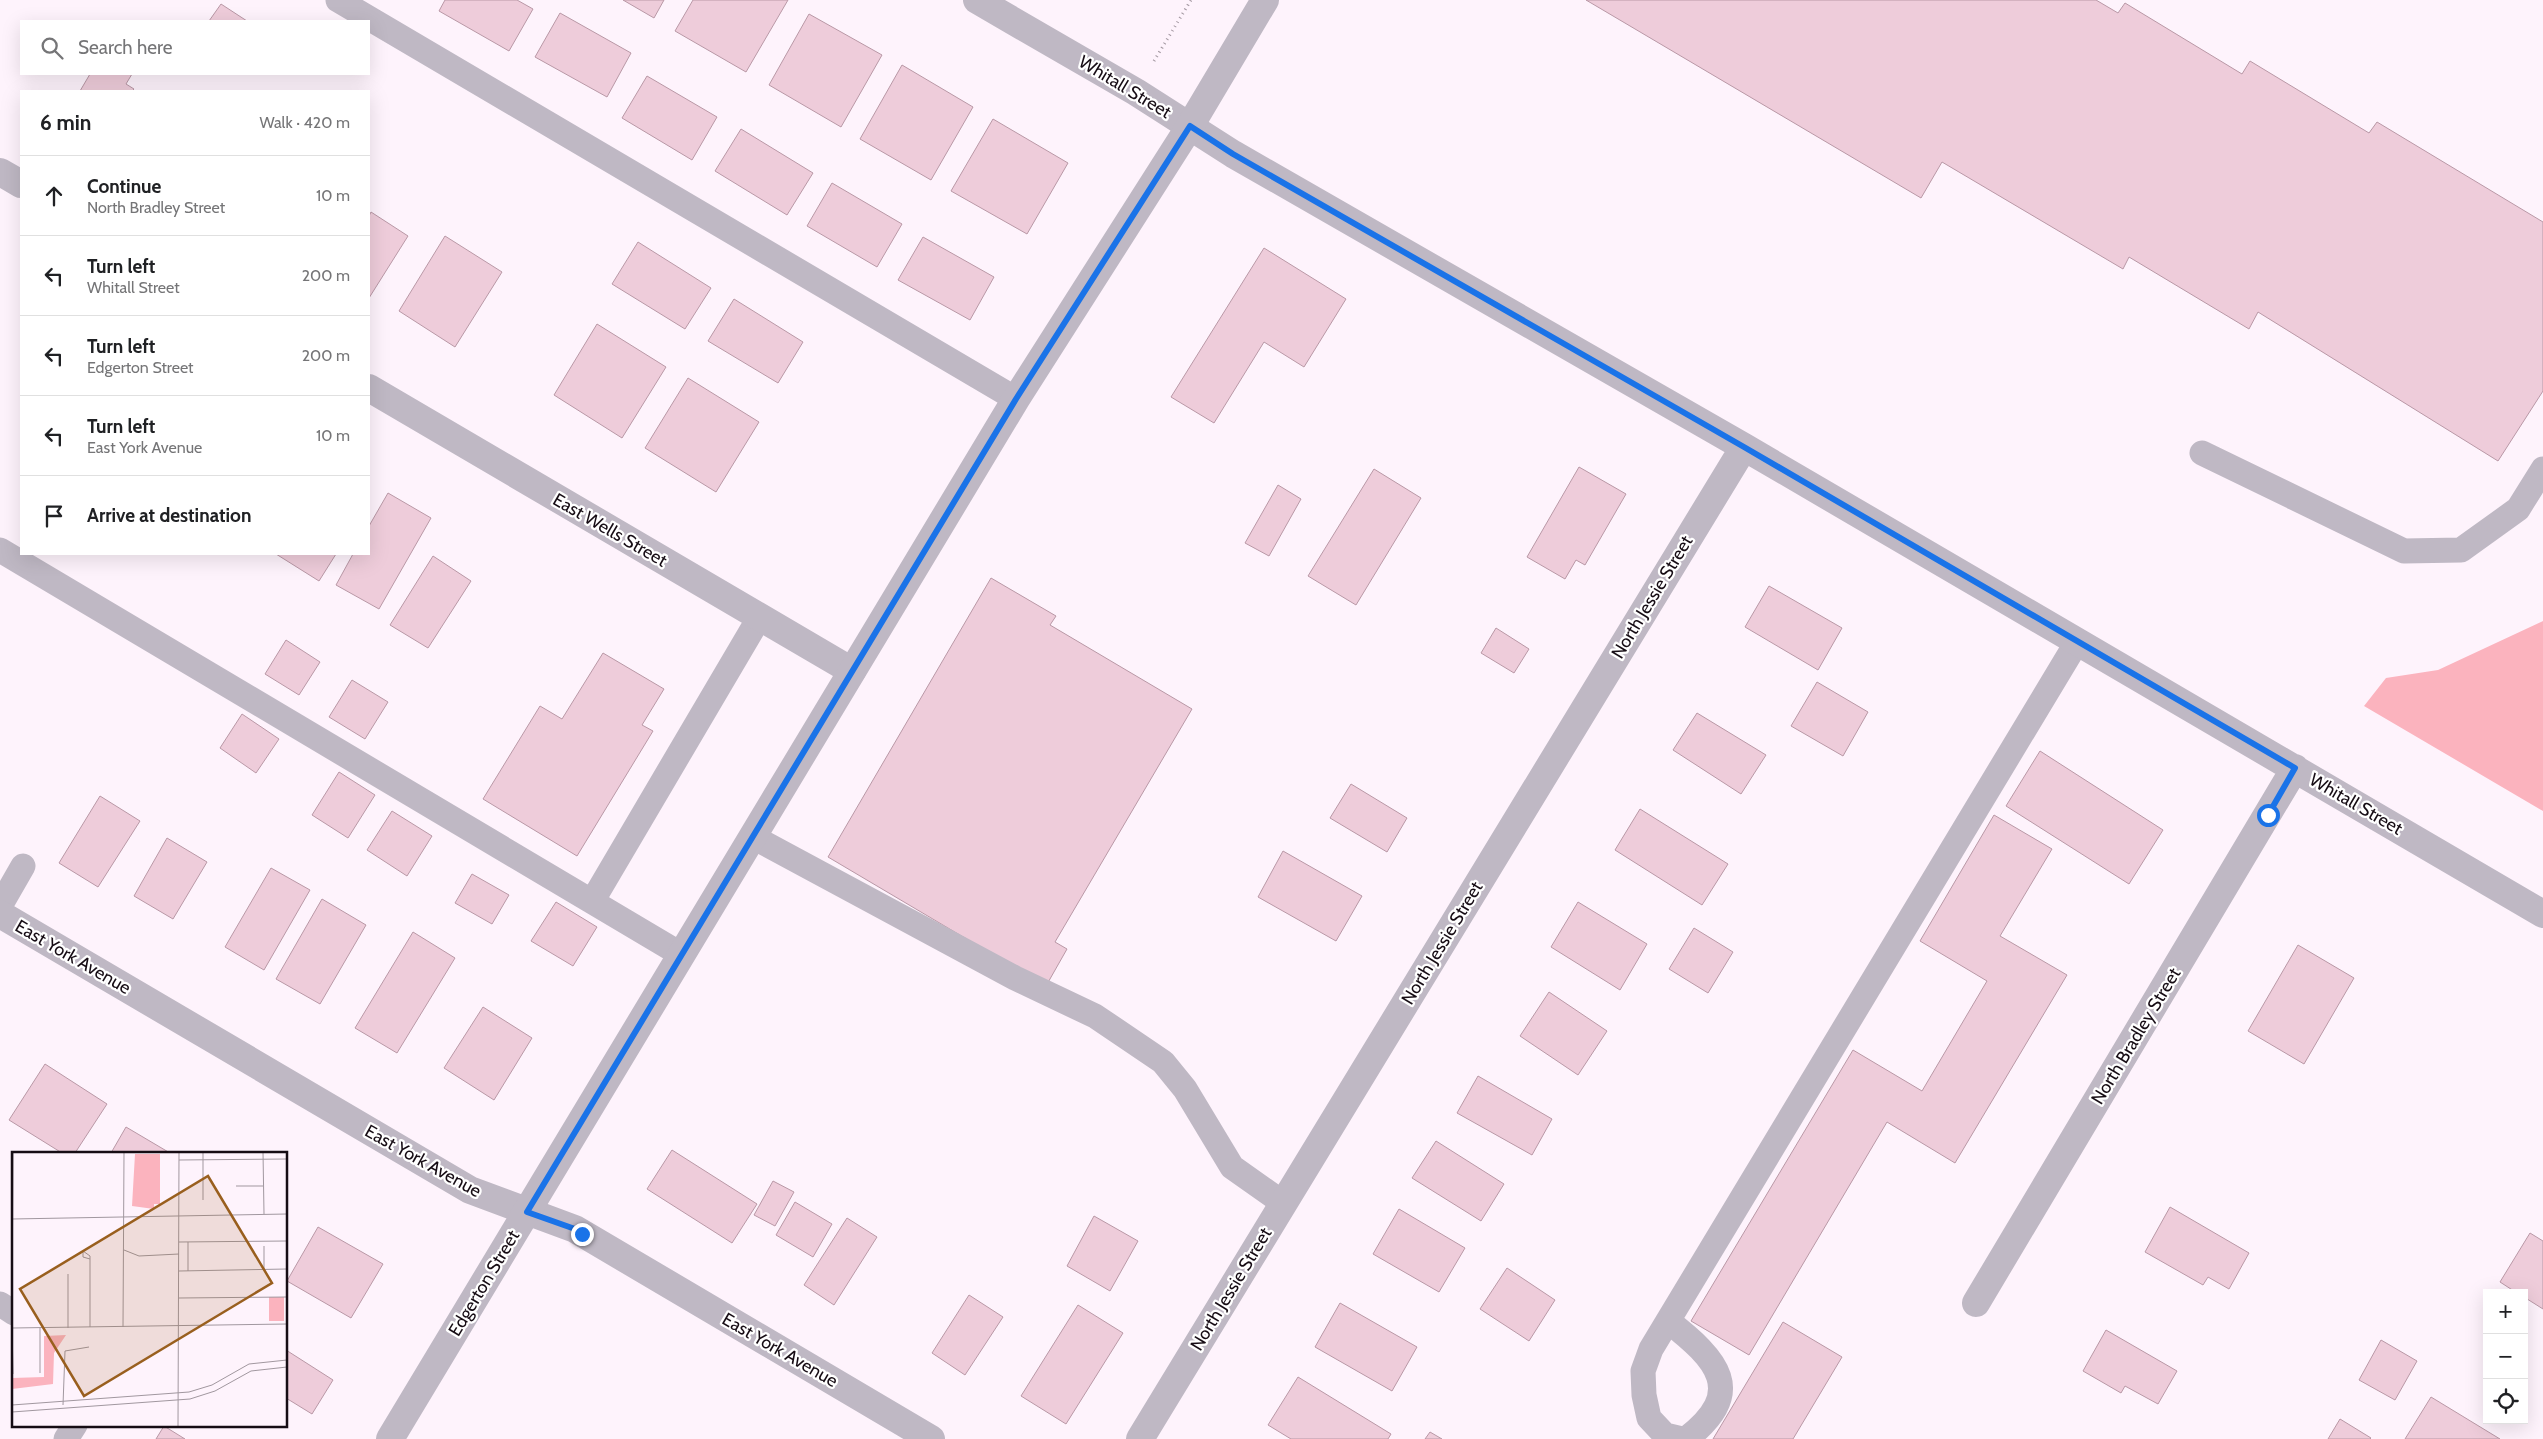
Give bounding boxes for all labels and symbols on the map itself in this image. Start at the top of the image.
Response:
street label: Whitall Street [1075,51,1175,123]
street label: East Wells Street [549,488,671,572]
street label: North Jessie Street [1607,531,1697,663]
street label: Whitall Street [2305,768,2407,840]
route start [2257,804,2280,827]
street label: North Jessie Street [1397,877,1487,1009]
street label: East York Avenue [11,915,135,999]
street label: North Bradley Street [2087,964,2185,1108]
street label: East York Avenue [361,1120,485,1202]
inset map [12,1152,288,1426]
route end [571,1223,594,1246]
street label: North Jessie Street [1186,1223,1276,1355]
street label: Edgerton Street [444,1226,524,1340]
street label: East York Avenue [718,1308,842,1392]

